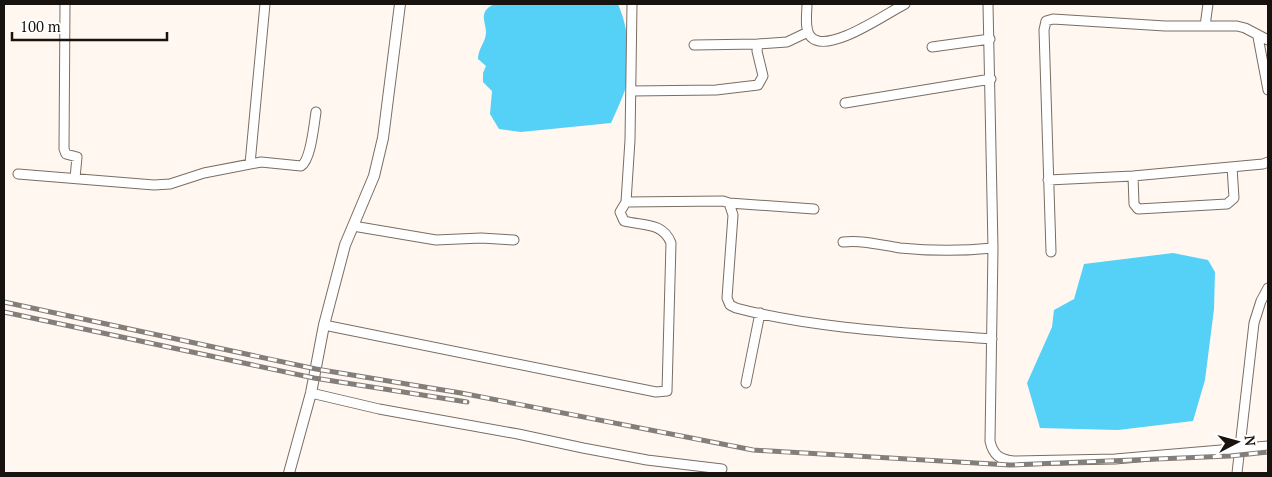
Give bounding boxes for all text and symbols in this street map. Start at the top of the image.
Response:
scale bar [12,10,168,42]
text: 100 m [20,16,61,36]
north arrow [1212,417,1262,467]
text: N [1240,434,1260,447]

